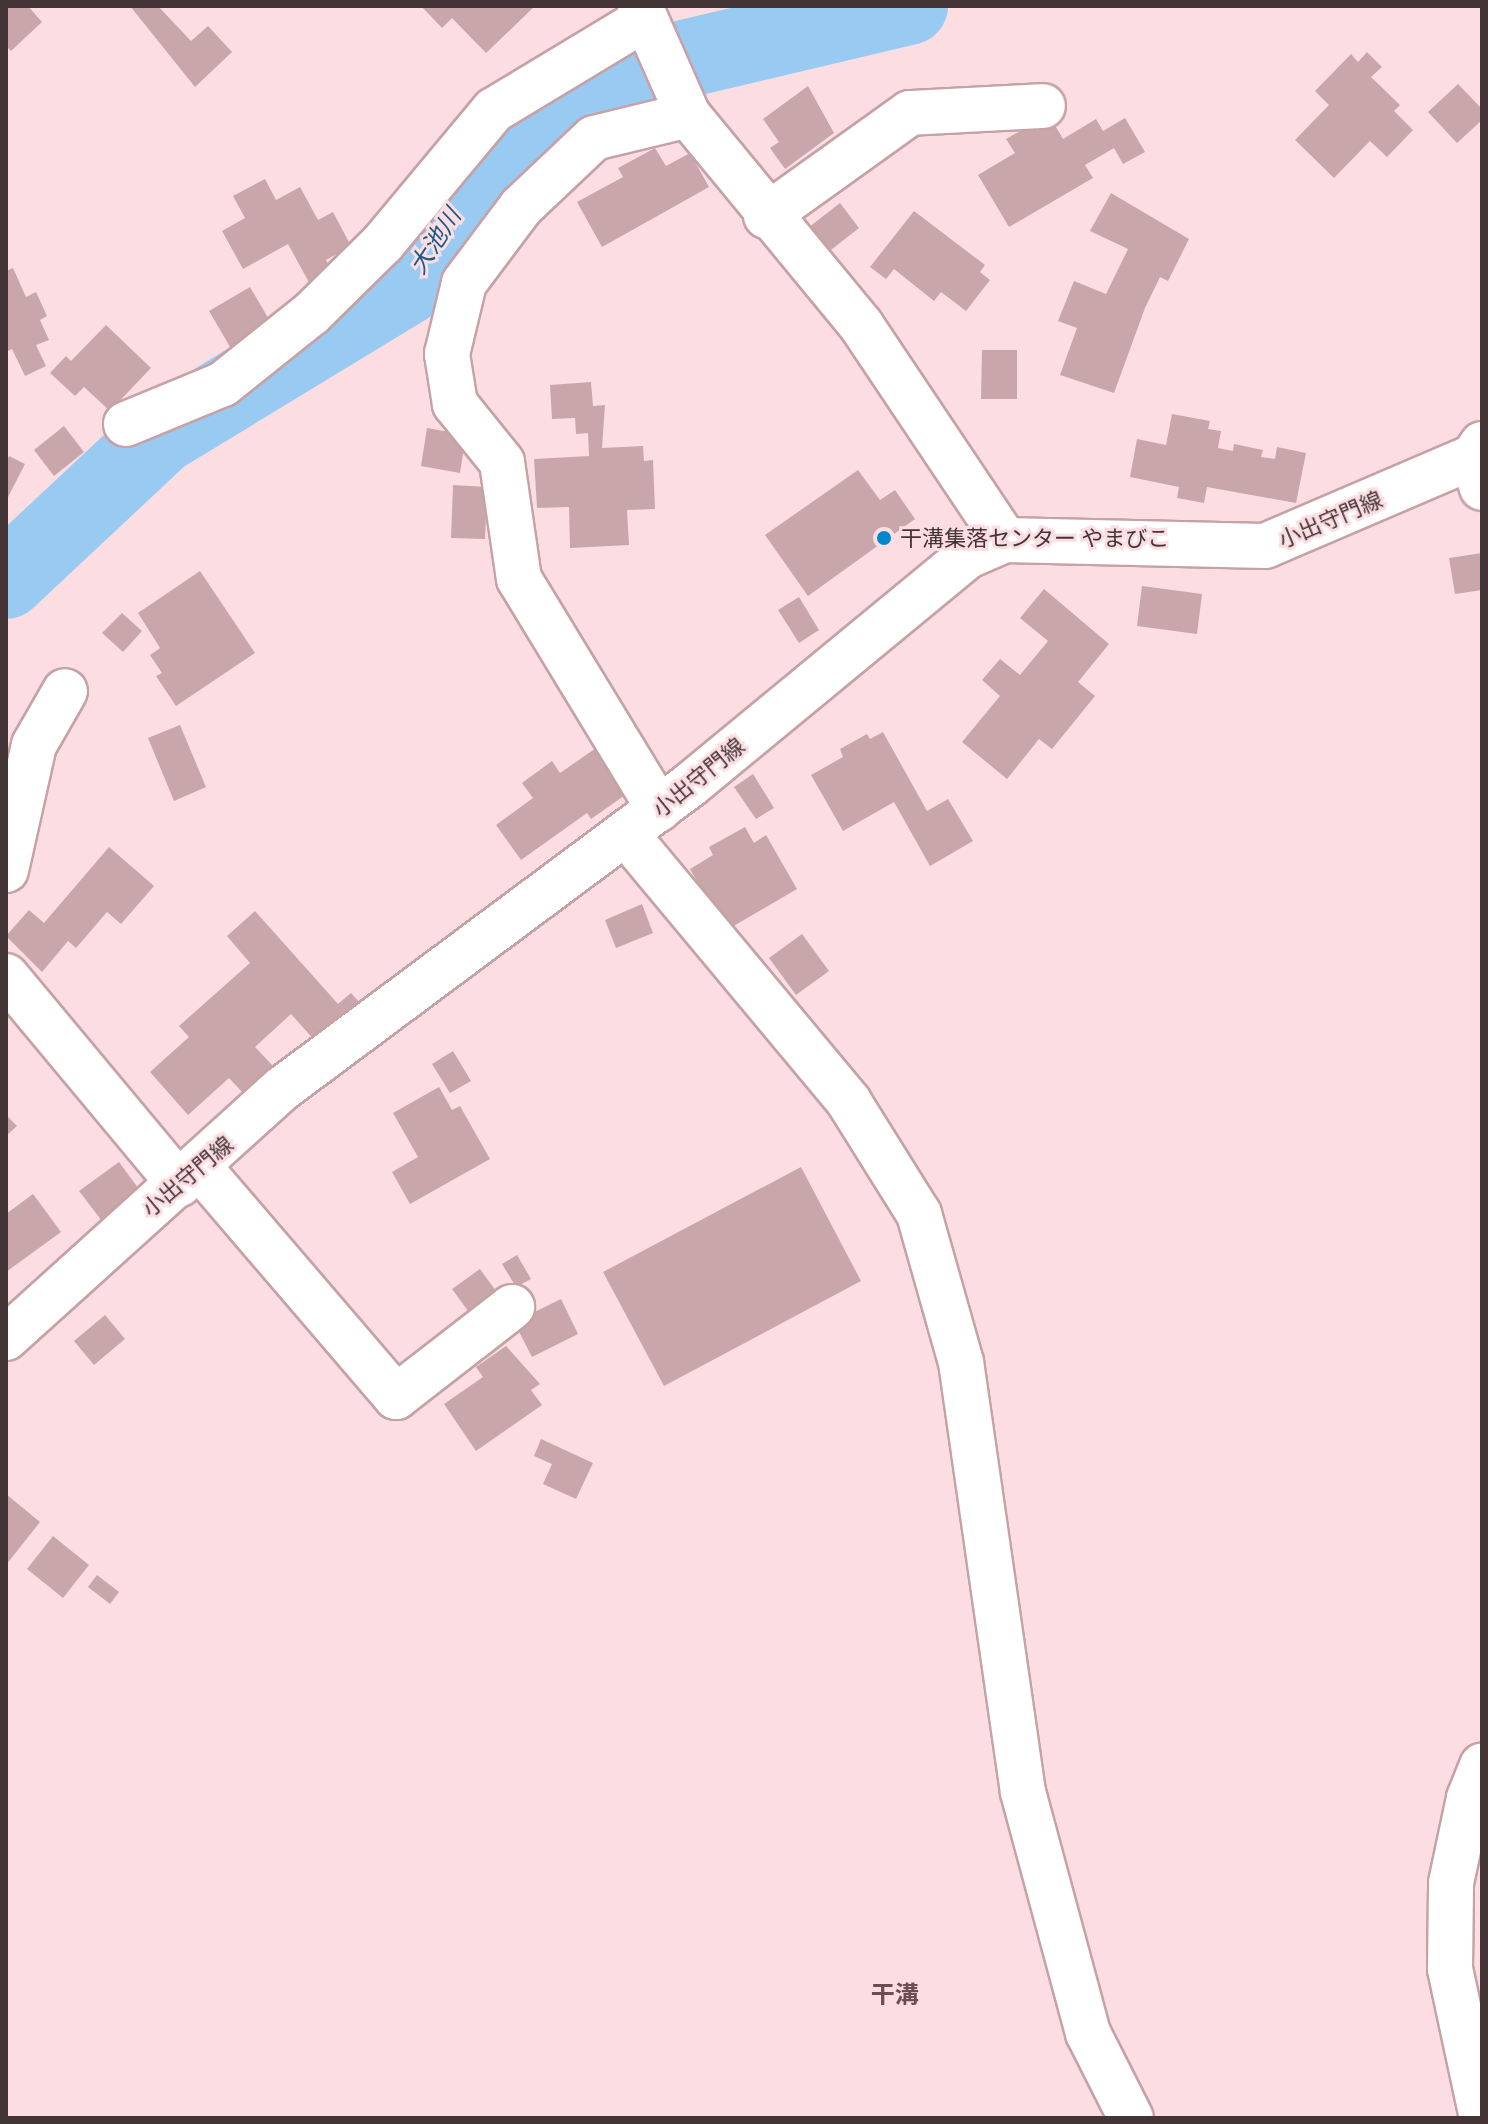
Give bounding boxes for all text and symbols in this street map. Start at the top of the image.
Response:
water label: 大池川 [403,203,467,279]
street label: 小出守門線 [1274,485,1386,553]
place label: 干溝集落センター やまびこ [900,525,1169,551]
marker: 干溝集落センター やまびこ [875,529,893,547]
street label: 小出守門線 [647,732,749,822]
street label: 小出守門線 [136,1131,238,1221]
district label: 干溝 [871,1981,919,2009]

